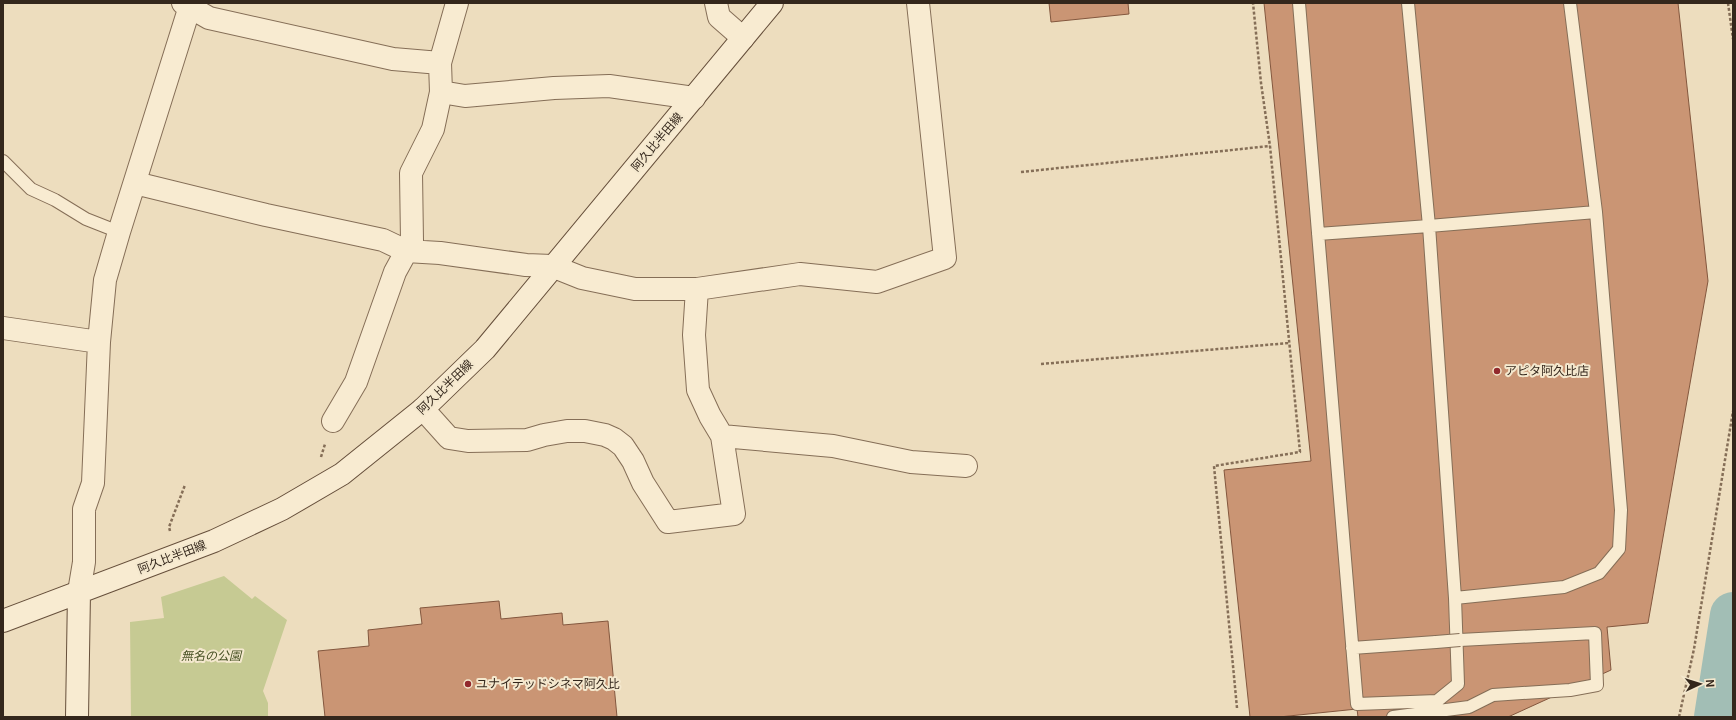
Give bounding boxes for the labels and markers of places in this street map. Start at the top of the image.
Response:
place label: アピタ阿久比店 [1505,361,1589,378]
marker: アピタ阿久比店 [1492,366,1502,376]
place label: ユナイテッドシネマ阿久比 [476,674,620,691]
marker: ユナイテッドシネマ阿久比 [463,679,473,689]

